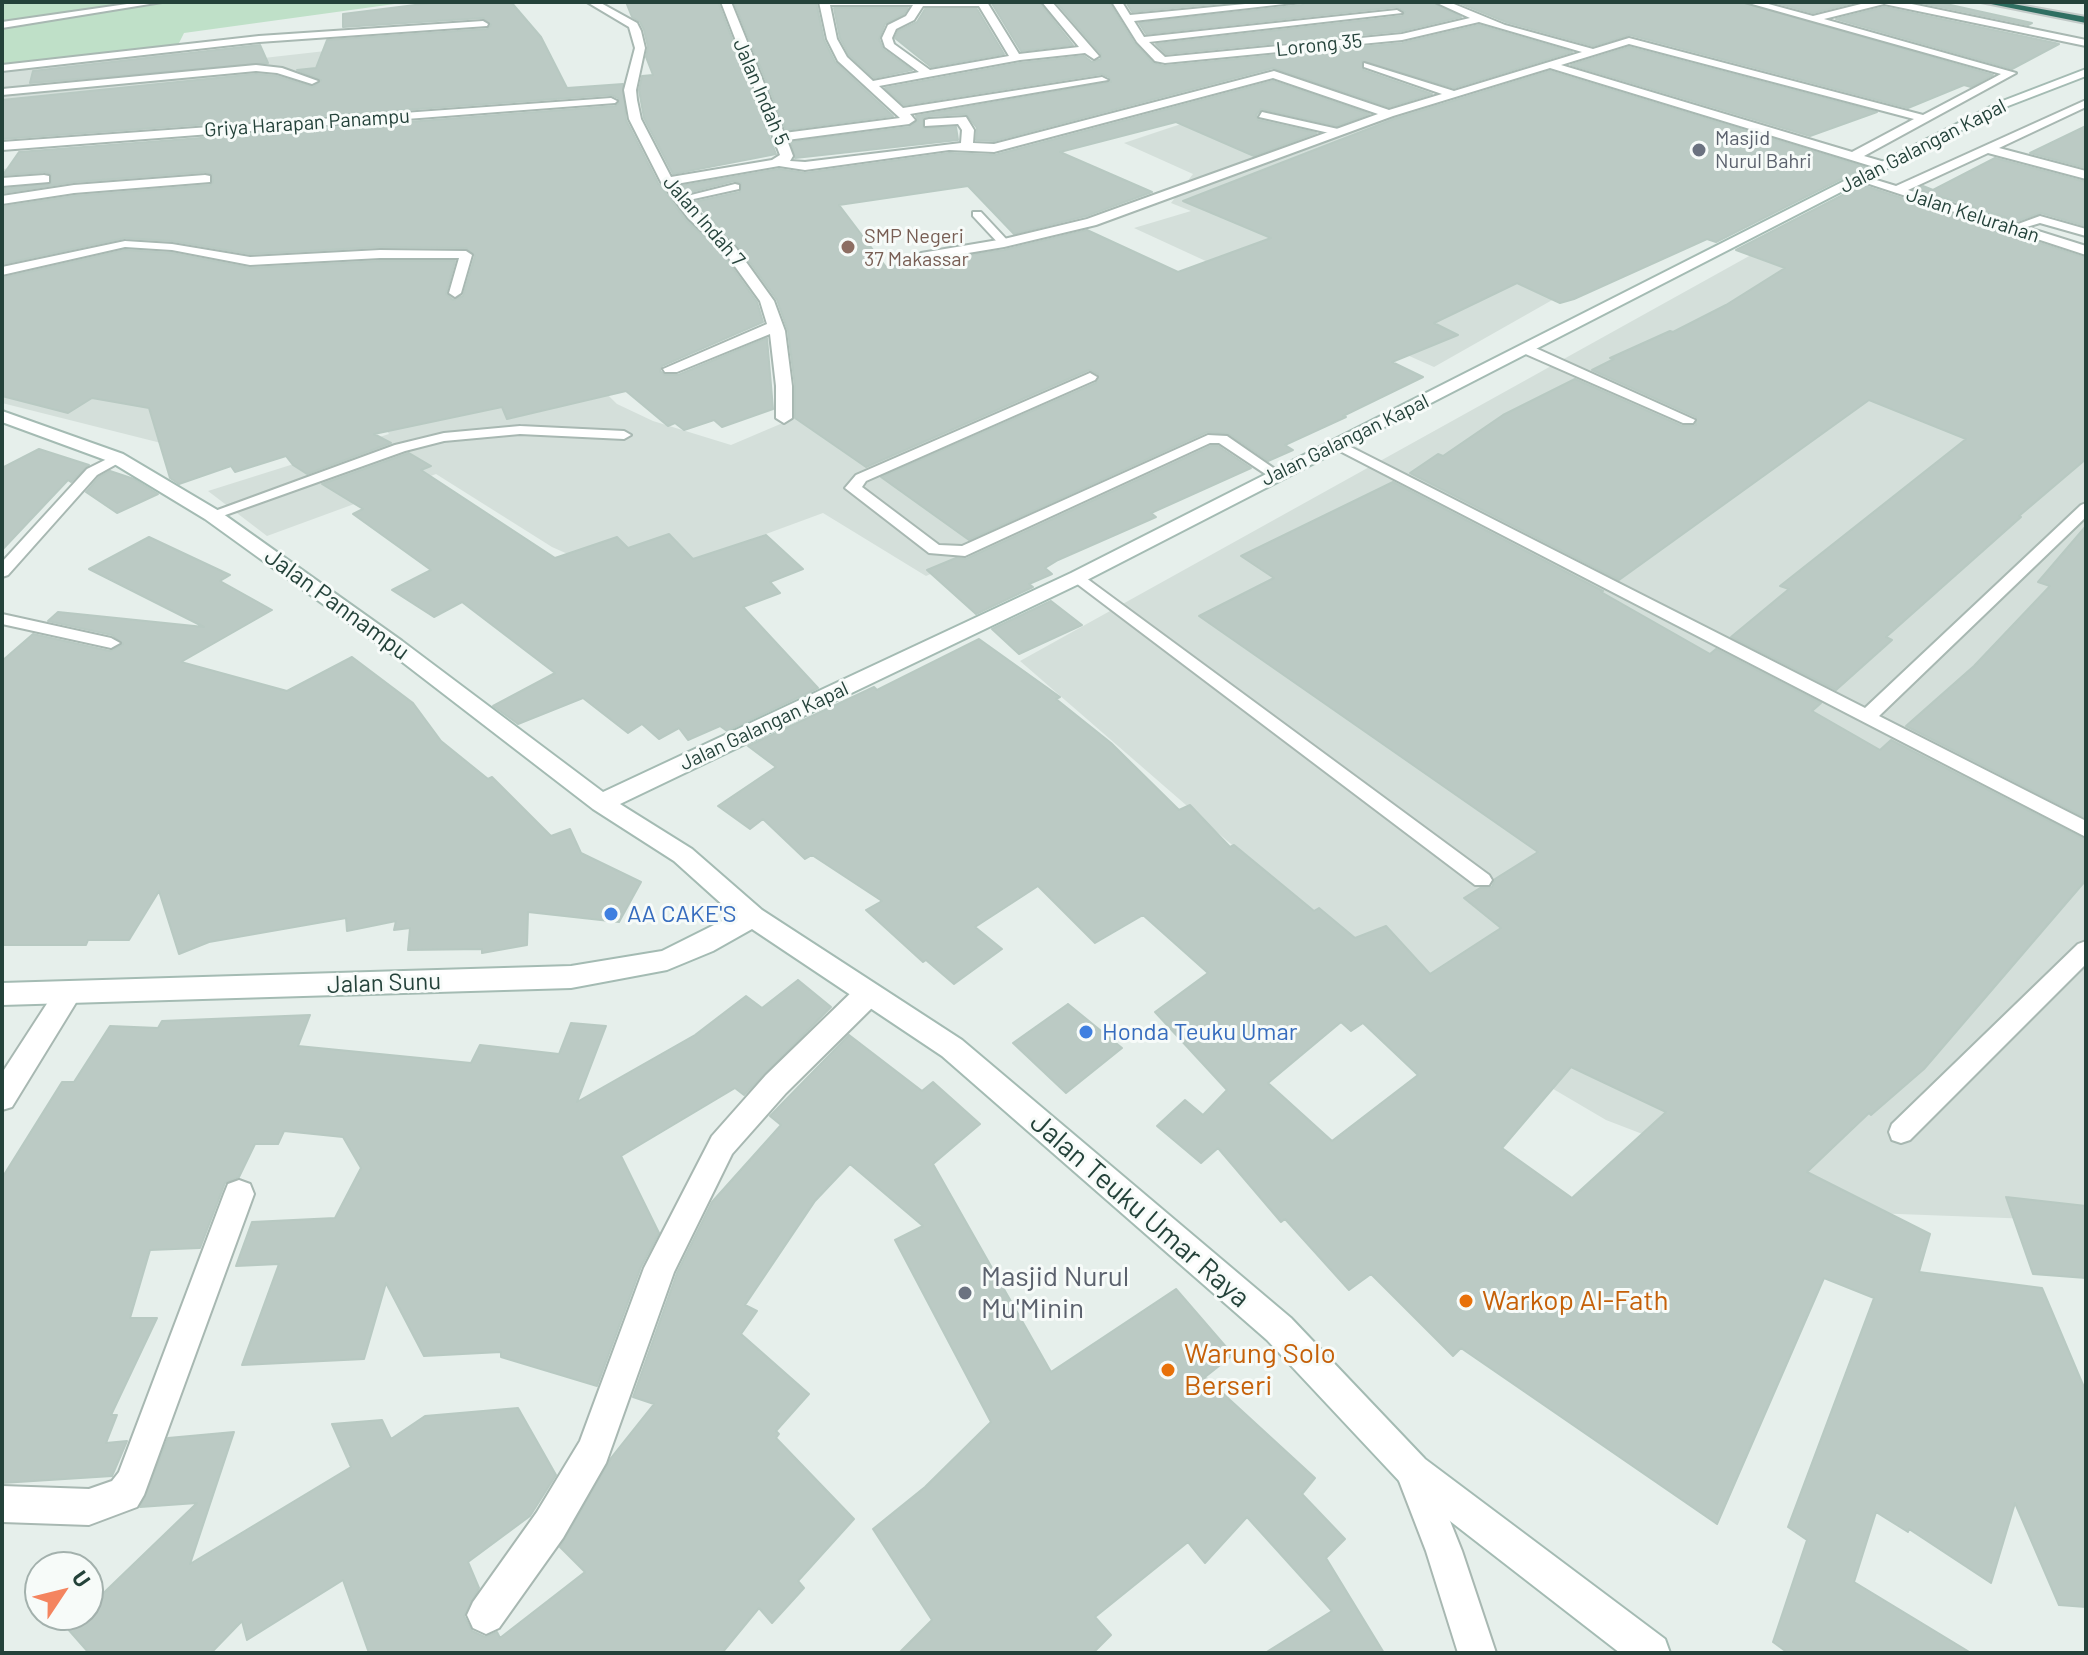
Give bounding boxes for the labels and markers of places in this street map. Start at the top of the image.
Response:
place label: Masjid Nurul Bahri [1715,126,1812,173]
marker: Masjid Nurul Bahri [1690,141,1708,159]
place label: SMP Negeri 37 Makassar [864,224,969,271]
marker: SMP Negeri 37 Makassar [839,238,857,256]
place label: AA CAKE'S [627,900,736,928]
marker: AA CAKE'S [602,905,620,923]
place label: Honda Teuku Umar [1102,1018,1297,1046]
marker: Honda Teuku Umar [1077,1023,1095,1041]
place label: Masjid Nurul Mu'Minin [981,1260,1129,1326]
marker: Masjid Nurul Mu'Minin [956,1284,974,1302]
place label: Warkop Al-Fath [1482,1284,1669,1318]
marker: Warkop Al-Fath [1457,1292,1475,1310]
place label: Warung Solo Berseri [1184,1337,1336,1403]
marker: Warung Solo Berseri [1159,1361,1177,1379]

